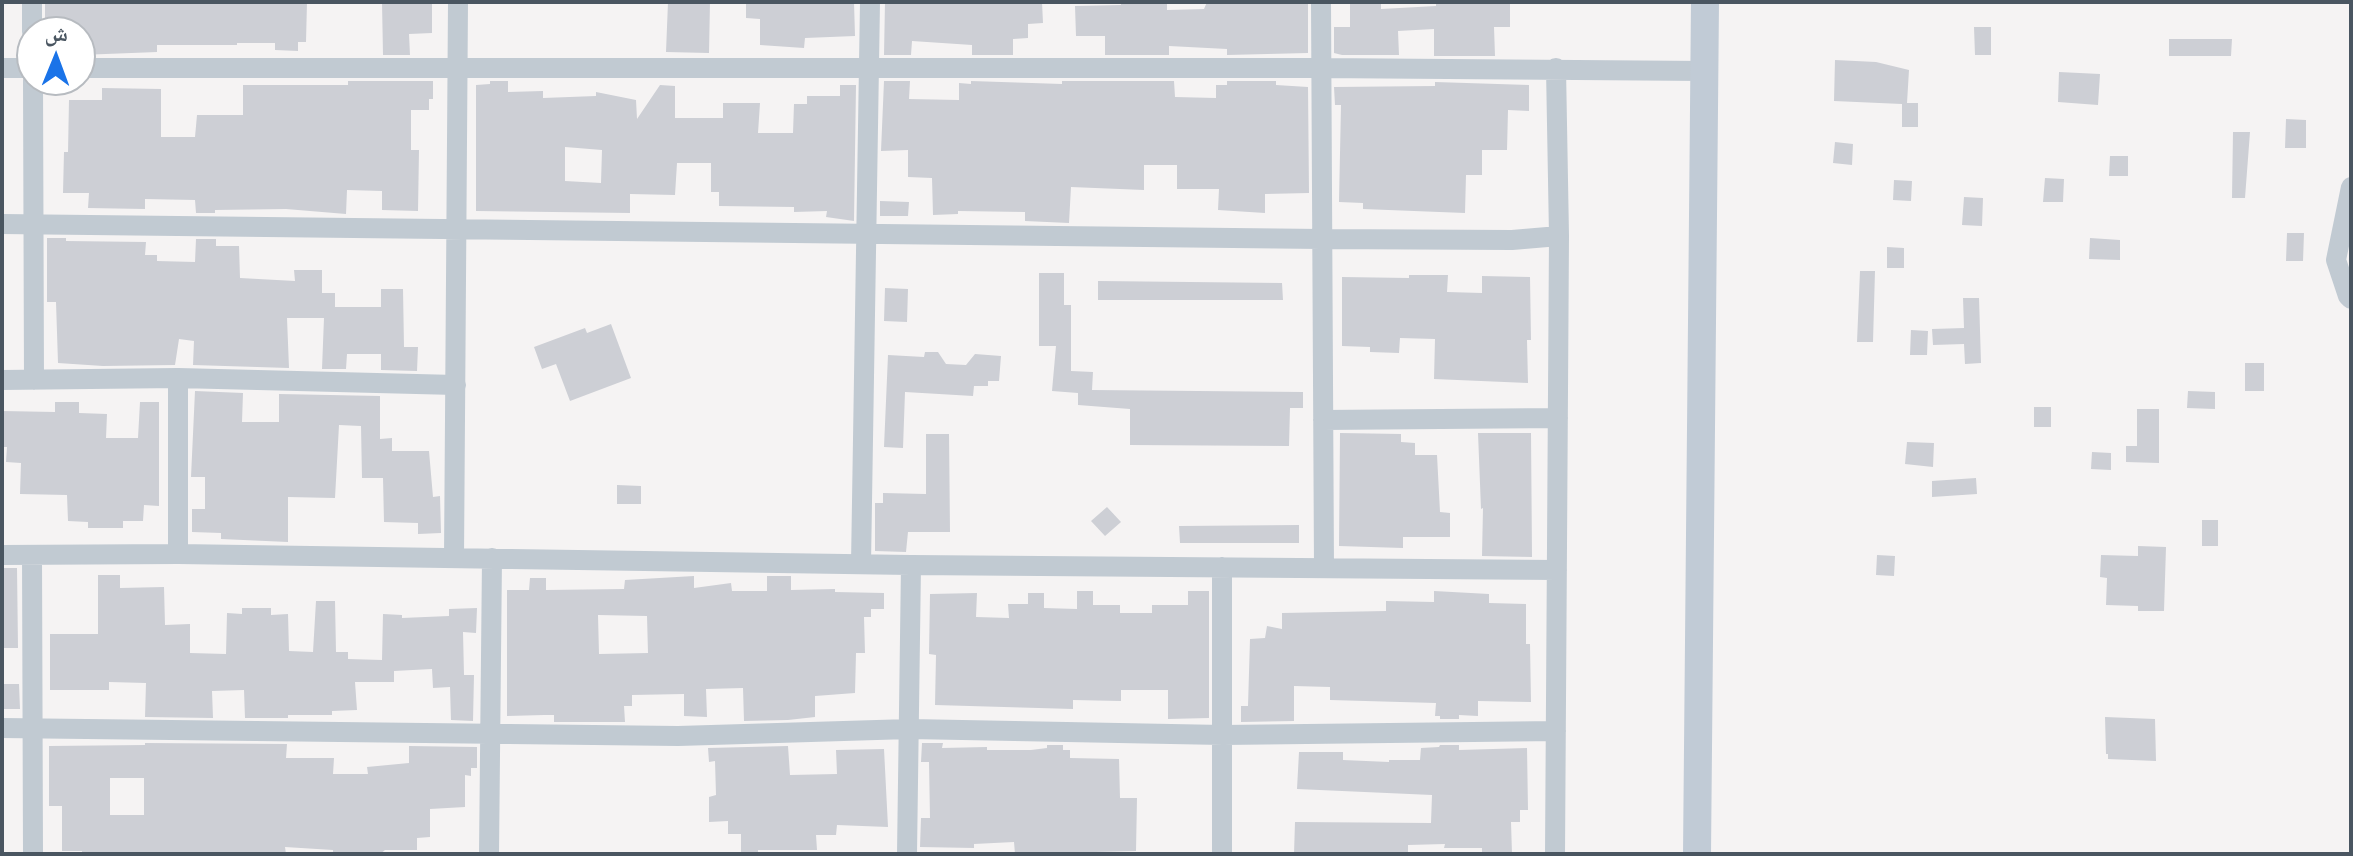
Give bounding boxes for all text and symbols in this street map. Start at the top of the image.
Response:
north arrow [16,16,96,96]
text: ش [44,18,68,49]

